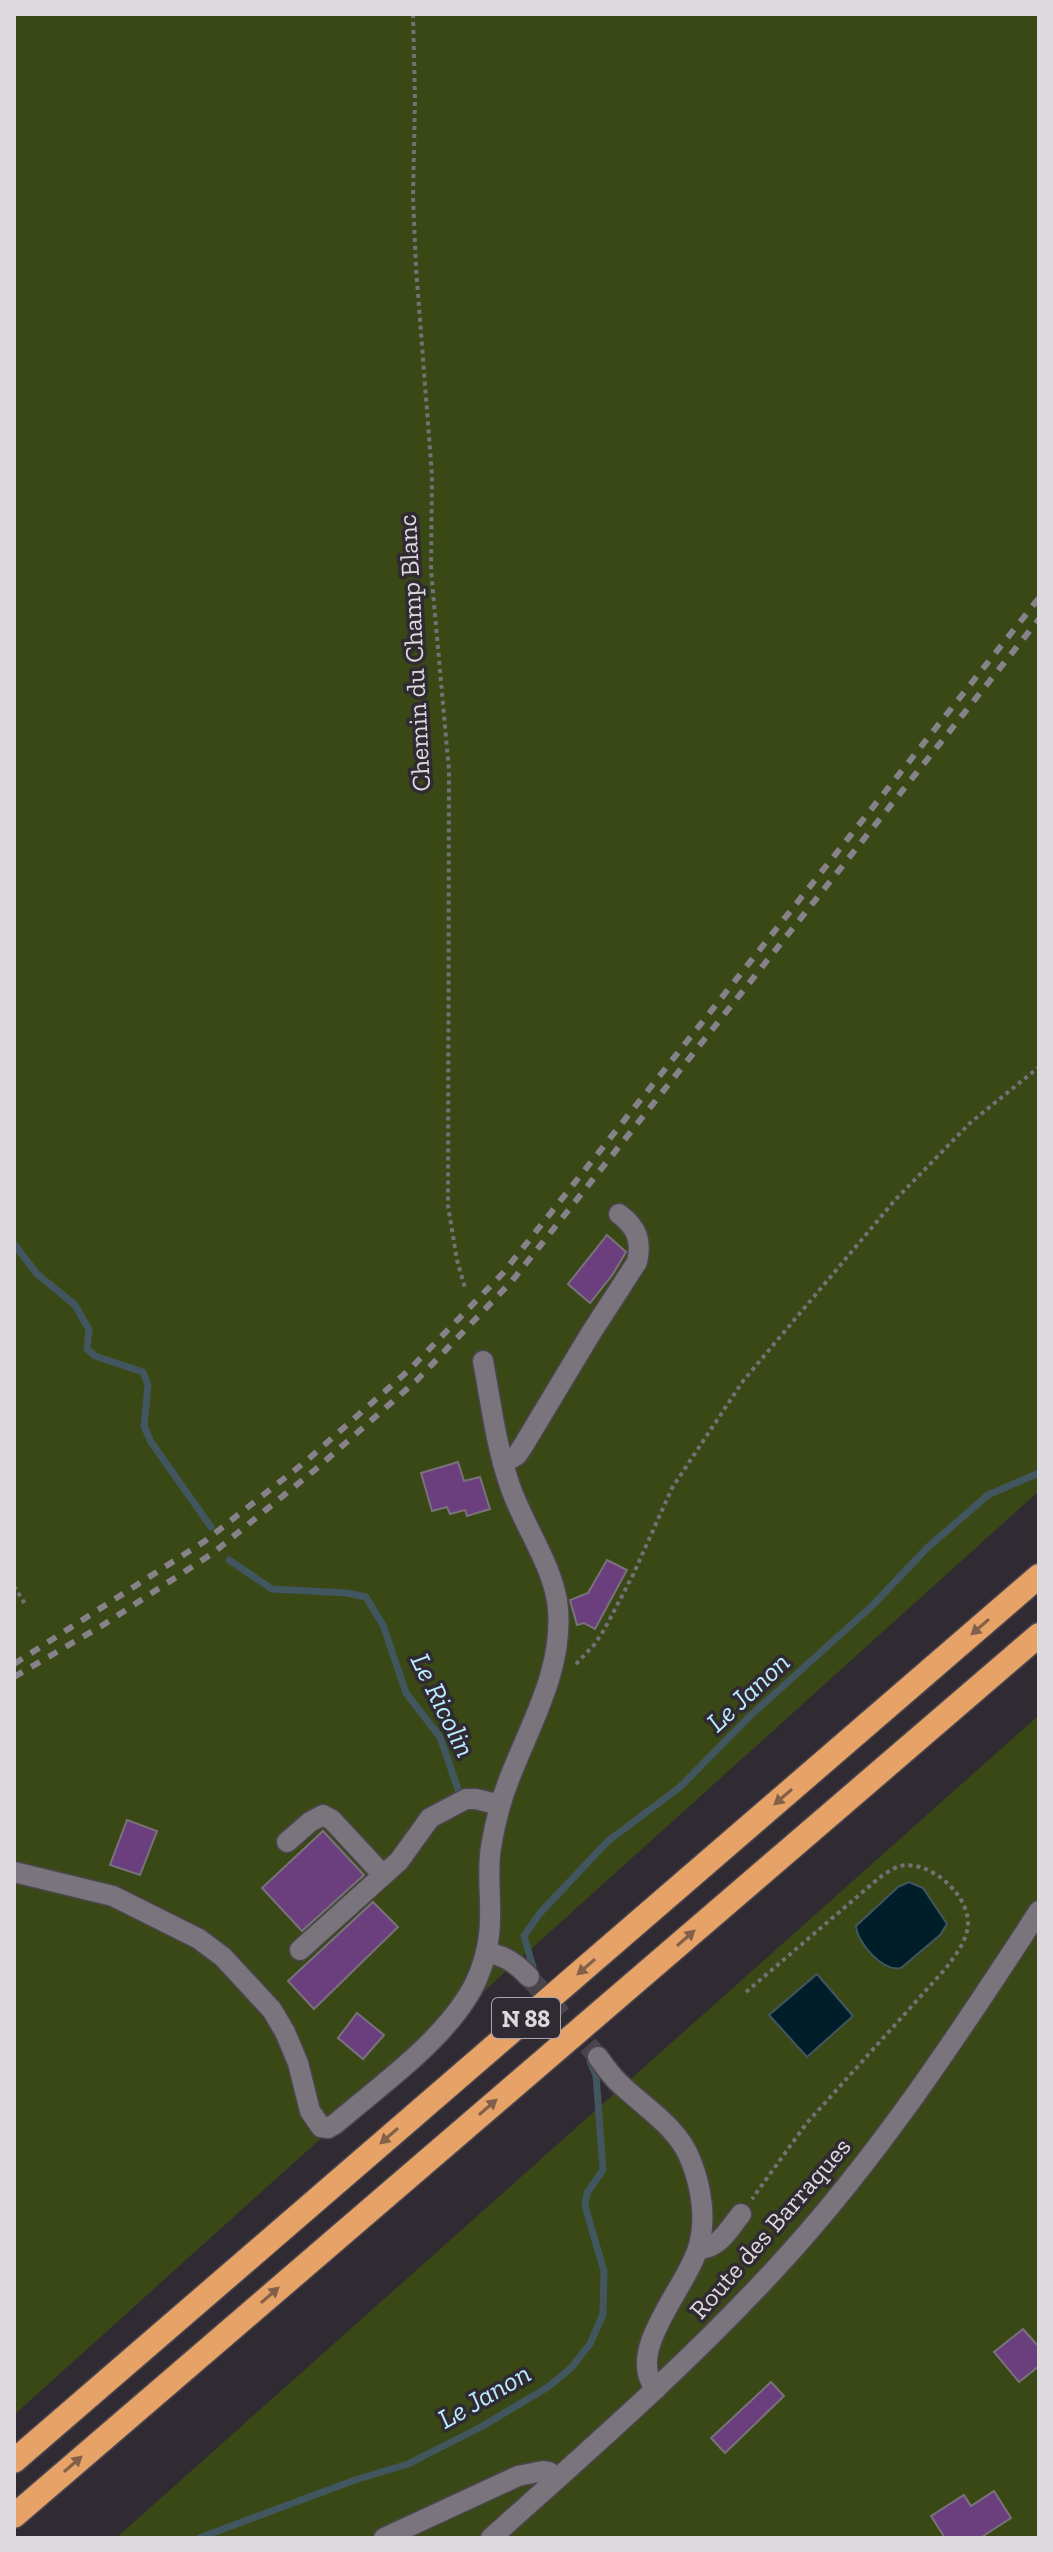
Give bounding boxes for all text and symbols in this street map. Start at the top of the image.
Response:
street label: Chemin du Champ Blanc [391,514,437,792]
one-way arrow [970,1618,990,1635]
water label: Le Janon [700,1645,796,1739]
water label: Le Ricolin [404,1648,482,1762]
one-way arrow [774,1788,794,1805]
one-way arrow [675,1930,695,1947]
one-way arrow [577,1957,596,1975]
road number: N 88 [492,1998,560,2038]
one-way arrow [478,2099,498,2116]
one-way arrow [380,2127,399,2145]
street label: Route des Barraques [682,2131,858,2325]
one-way arrow [259,2287,279,2304]
water label: Le Janon [432,2356,536,2436]
one-way arrow [62,2456,82,2473]

